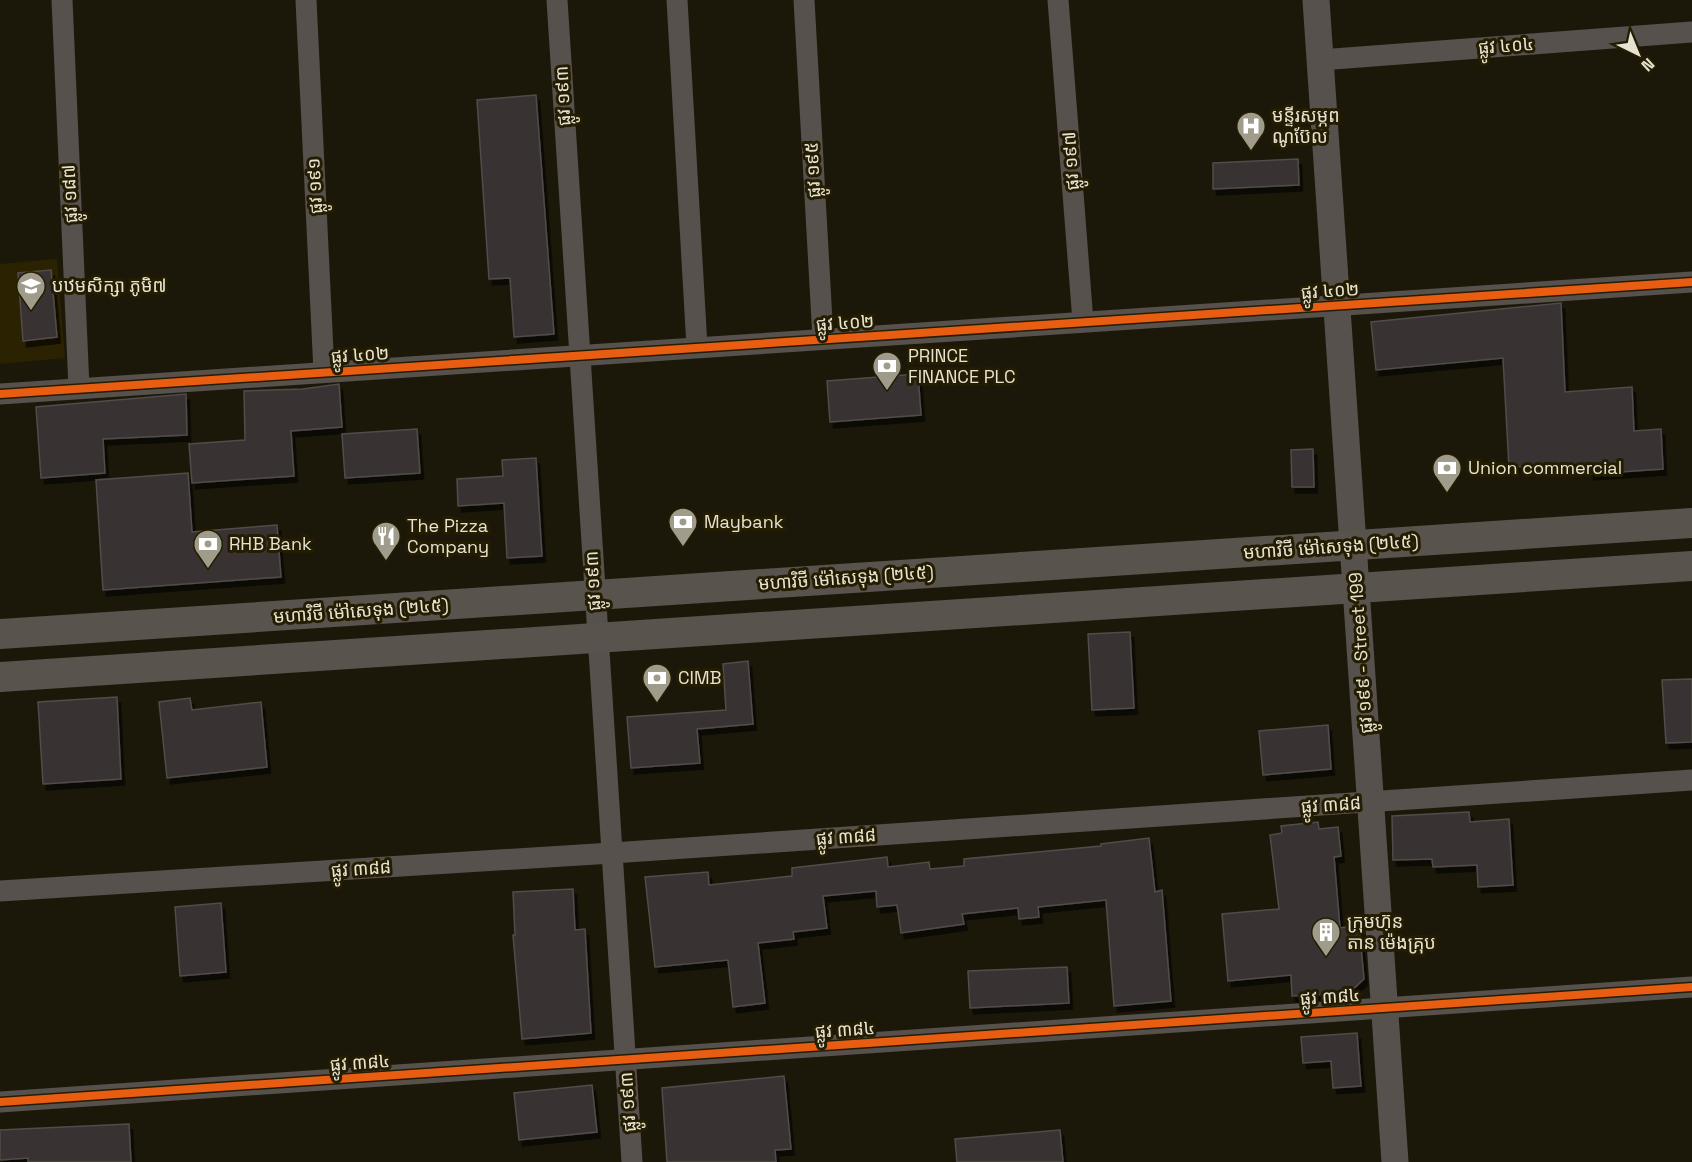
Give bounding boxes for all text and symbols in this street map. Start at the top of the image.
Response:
north arrow [1608,24,1668,84]
street label: ផ្លូវ ៤០៤ [1477,32,1535,64]
text: N [1637,53,1659,76]
street label: ផ្លូវ ១៩៣ [549,65,581,127]
place label: មន្ទីរសម្ភព ណូប៊ែល [1272,104,1340,148]
hospital icon: មន្ទីរសម្ភព ណូប៊ែល [1235,110,1267,152]
street label: ផ្លូវ ១៩៧ [1057,131,1089,191]
street label: ផ្លូវ ១៩៥ [800,141,831,199]
street label: ផ្លូវ ១៩១ [302,157,333,215]
street label: ផ្លូវ ១៨៧ [56,164,88,224]
school or university icon: បឋមសិក្សា ភូមិ៧ [15,270,47,312]
place label: បឋមសិក្សា ភូមិ៧ [52,274,167,297]
street label: ផ្លូវ ៤០២ [1300,277,1360,309]
street label: ផ្លូវ ៤០២ [815,309,875,341]
street label: ផ្លូវ ៤០២ [330,341,390,373]
place label: PRINCE FINANCE PLC [908,344,1016,388]
bank icon: PRINCE FINANCE PLC [871,350,903,392]
bank icon: Union commercial [1431,452,1463,494]
place label: Union commercial [1468,456,1622,479]
bank icon: Maybank [667,506,699,548]
place label: Maybank [704,510,784,533]
place label: The Pizza Company [407,514,489,558]
restaurant icon: The Pizza Company [370,520,402,562]
bank icon: RHB Bank [192,528,224,570]
street label: មហាវិថី ម៉ៅសេទុង (២៤៥) [1242,529,1420,566]
place label: RHB Bank [229,532,312,555]
street label: ផ្លូវ ១៩៣ [579,550,611,612]
street label: មហាវិថី ម៉ៅសេទុង (២៤៥) [757,560,935,597]
street label: ផ្លូវ ១៩៩ - Street 199 [1343,571,1383,735]
street label: មហាវិថី ម៉ៅសេទុង (២៤៥) [272,593,450,630]
bank icon: CIMB [641,662,673,704]
place label: CIMB [678,666,721,689]
street label: ផ្លូវ ៣៨៨ [1300,791,1362,823]
street label: ផ្លូវ ៣៨៨ [815,823,877,855]
street label: ផ្លូវ ៣៨៨ [330,855,392,887]
place label: ក្រុមហ៊ុន តាន ម៉េងគ្រុប [1347,910,1436,954]
building icon: ក្រុមហ៊ុន តាន ម៉េងគ្រុប [1310,916,1342,958]
street label: ផ្លូវ ៣៨៤ [1299,983,1361,1015]
street label: ផ្លូវ ៣៨៤ [814,1016,876,1048]
street label: ផ្លូវ ៣៨៤ [329,1049,391,1081]
street label: ផ្លូវ ១៩៣ [614,1071,646,1133]

